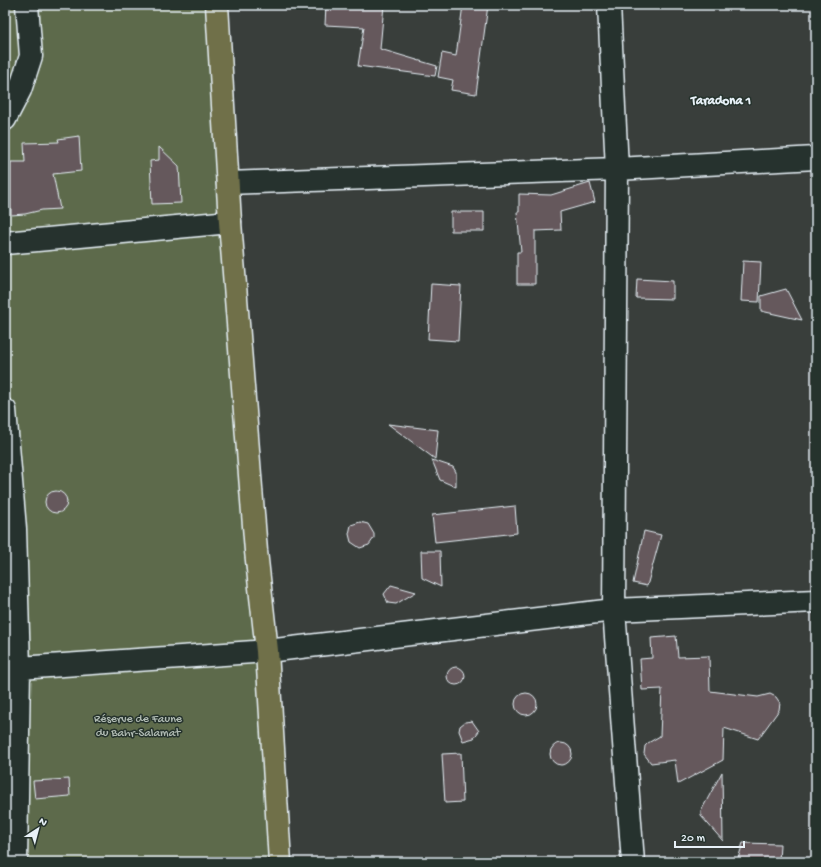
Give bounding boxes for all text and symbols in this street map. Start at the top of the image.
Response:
district label: Taradona 1 [690,94,751,109]
park label: Réserve de Faune du Bahr-Salamat [94,713,183,741]
north arrow [18,809,58,849]
text: N [36,816,49,829]
scale bar [675,823,744,849]
text: 20 m [681,832,706,846]

